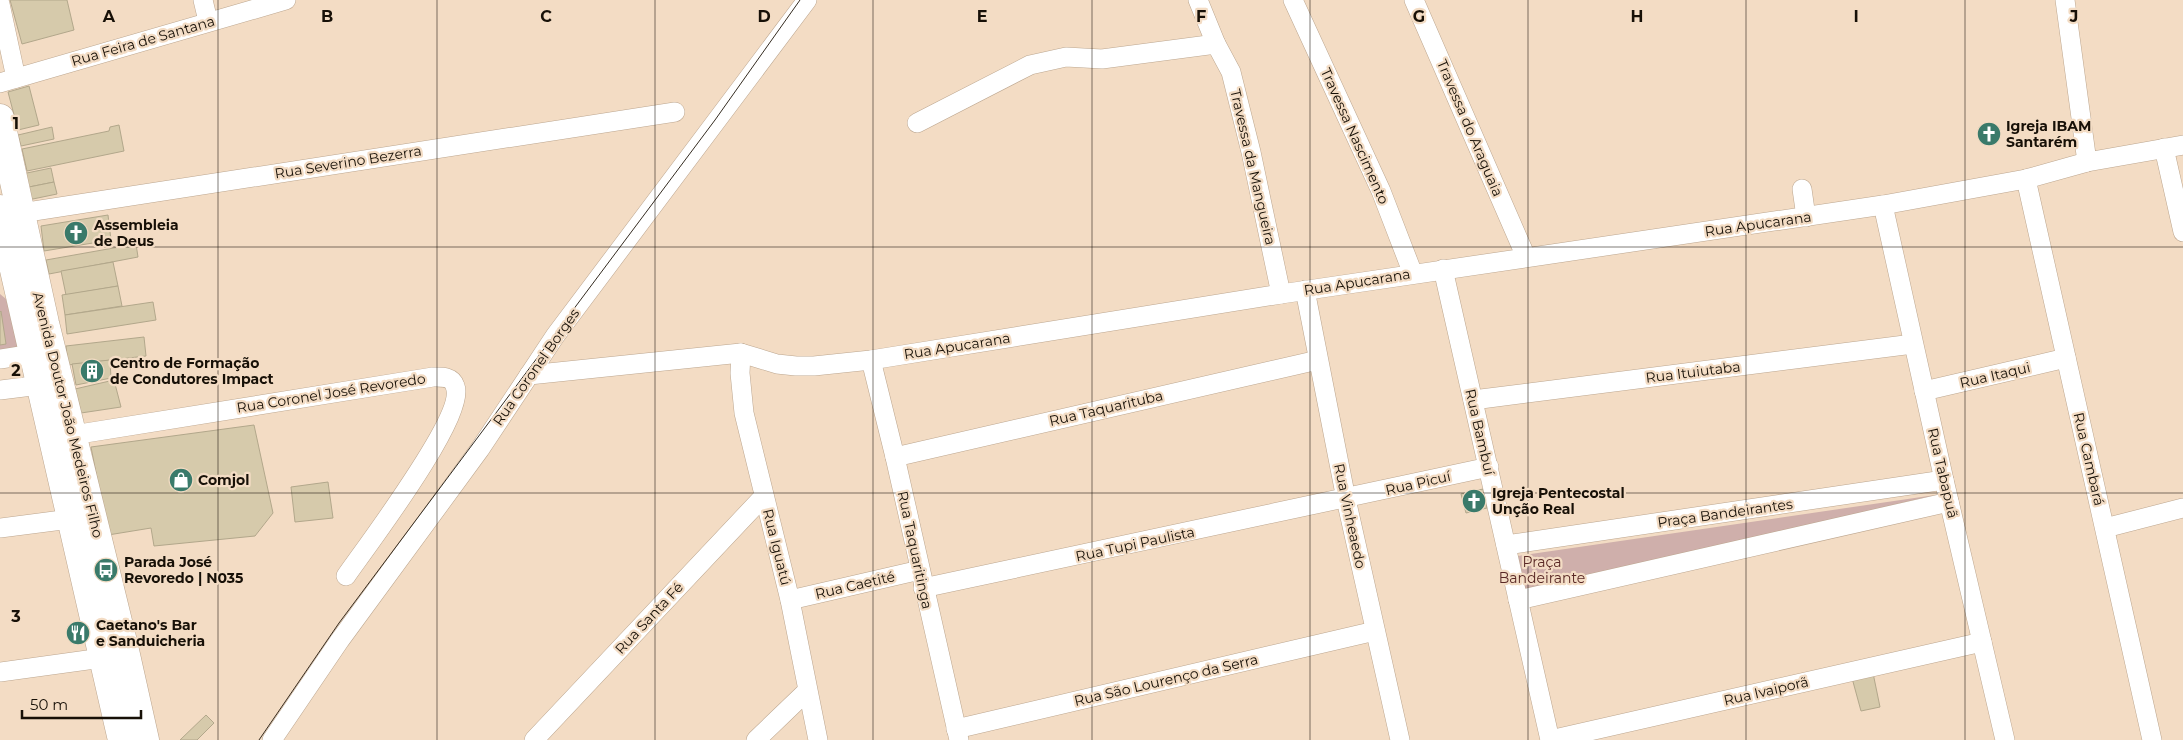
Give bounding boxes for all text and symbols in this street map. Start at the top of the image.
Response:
text: A [102,7,116,26]
text: B [321,7,333,26]
text: C [540,7,552,26]
text: D [757,7,771,26]
text: E [977,7,987,26]
text: F [1196,7,1206,26]
text: G [1413,7,1425,26]
text: H [1631,7,1643,26]
text: I [1853,7,1859,26]
text: J [2069,7,2078,26]
street label: Rua Feira de Santana [69,12,217,70]
street label: Travessa do Araguaia [1433,57,1507,199]
street label: Travessa Nascimento [1317,65,1393,207]
street label: Travessa da Mangueira [1226,87,1280,247]
text: 1 [13,114,19,133]
place label: Igreja IBAM Santarém [2006,117,2091,151]
church icon: Igreja IBAM Santarém [1976,121,2002,147]
street label: Rua Severino Bezerra [273,141,423,183]
street label: Rua Apucarana [1703,208,1813,240]
place label: Assembleia de Deus [93,216,179,250]
church icon: Assembleia de Deus [63,220,89,246]
street label: Rua Apucarana [1302,265,1412,299]
street label: Avenida Doutor João Medeiros Filho [29,290,107,540]
street label: Rua Coronel Borges [489,305,583,429]
street label: Rua Apucarana [902,329,1012,363]
place label: Centro de Formação de Condutores Impact [110,354,274,388]
street label: Rua Ituiutaba [1645,357,1741,387]
building icon: Centro de Formação de Condutores Impact [79,358,105,384]
street label: Rua Itaqui [1958,358,2032,392]
text: 2 [11,361,21,380]
street label: Rua Coronel José Revoredo [235,369,427,417]
street label: Rua Taquarituba [1047,386,1165,430]
street label: Rua Bambuí [1461,387,1499,478]
street label: Rua Cambará [2069,410,2109,508]
street label: Rua Tabapuã [1924,426,1962,520]
street label: Rua Vinheaedo [1330,462,1370,570]
street label: Rua Picuí [1384,466,1454,499]
shop icon: Comjol [168,467,194,493]
place label: Comjol [198,471,249,489]
place label: Igreja Pentecostal Unção Real [1492,484,1625,518]
church icon: Igreja Pentecostal Unção Real [1461,488,1487,514]
street label: Rua Taquaritinga [894,489,936,611]
street label: Praça Bandeirantes [1656,495,1794,531]
street label: Rua Iguatú [759,507,795,587]
street label: Rua Tupi Paulista [1074,523,1196,565]
place label: Parada José Revoredo | N035 [124,553,243,587]
park label: Praça Bandeirante [1499,553,1585,587]
bus stop icon: Parada José Revoredo | N035 [93,557,119,583]
street label: Rua Caetité [813,567,897,603]
street label: Rua Santa Fé [611,578,687,658]
text: 3 [10,607,21,626]
place label: Caetano's Bar e Sanduicheria [96,616,205,650]
restaurant icon: Caetano's Bar e Sanduicheria [65,620,91,646]
street label: Rua São Lourenço da Serra [1072,650,1260,710]
street label: Rua Ivaiporã [1722,672,1810,710]
scale bar [22,688,141,720]
text: 50 m [30,695,68,714]

